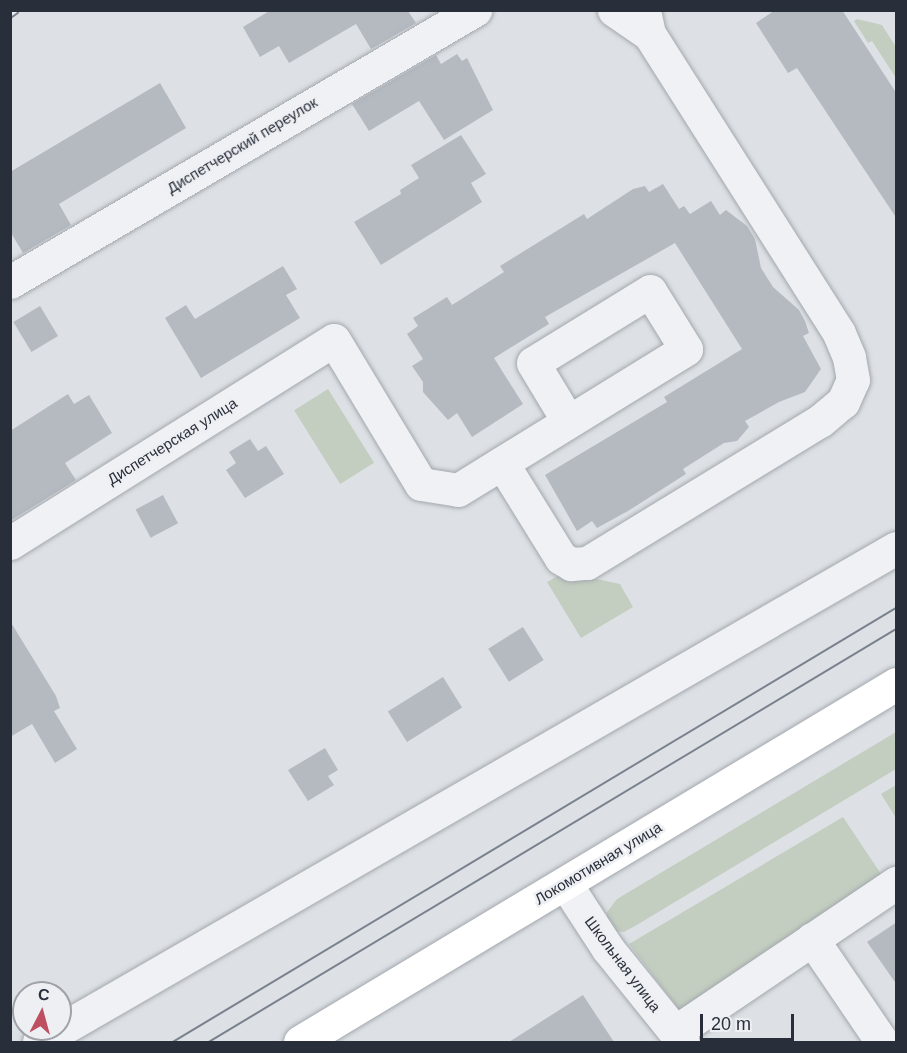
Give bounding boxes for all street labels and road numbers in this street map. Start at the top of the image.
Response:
street label: Диспетчерский переулок [164,93,320,197]
street label: Диспетчерская улица [104,394,240,488]
street label: Локомотивная улица [531,818,665,908]
street label: Школьная улица [581,913,665,1015]

